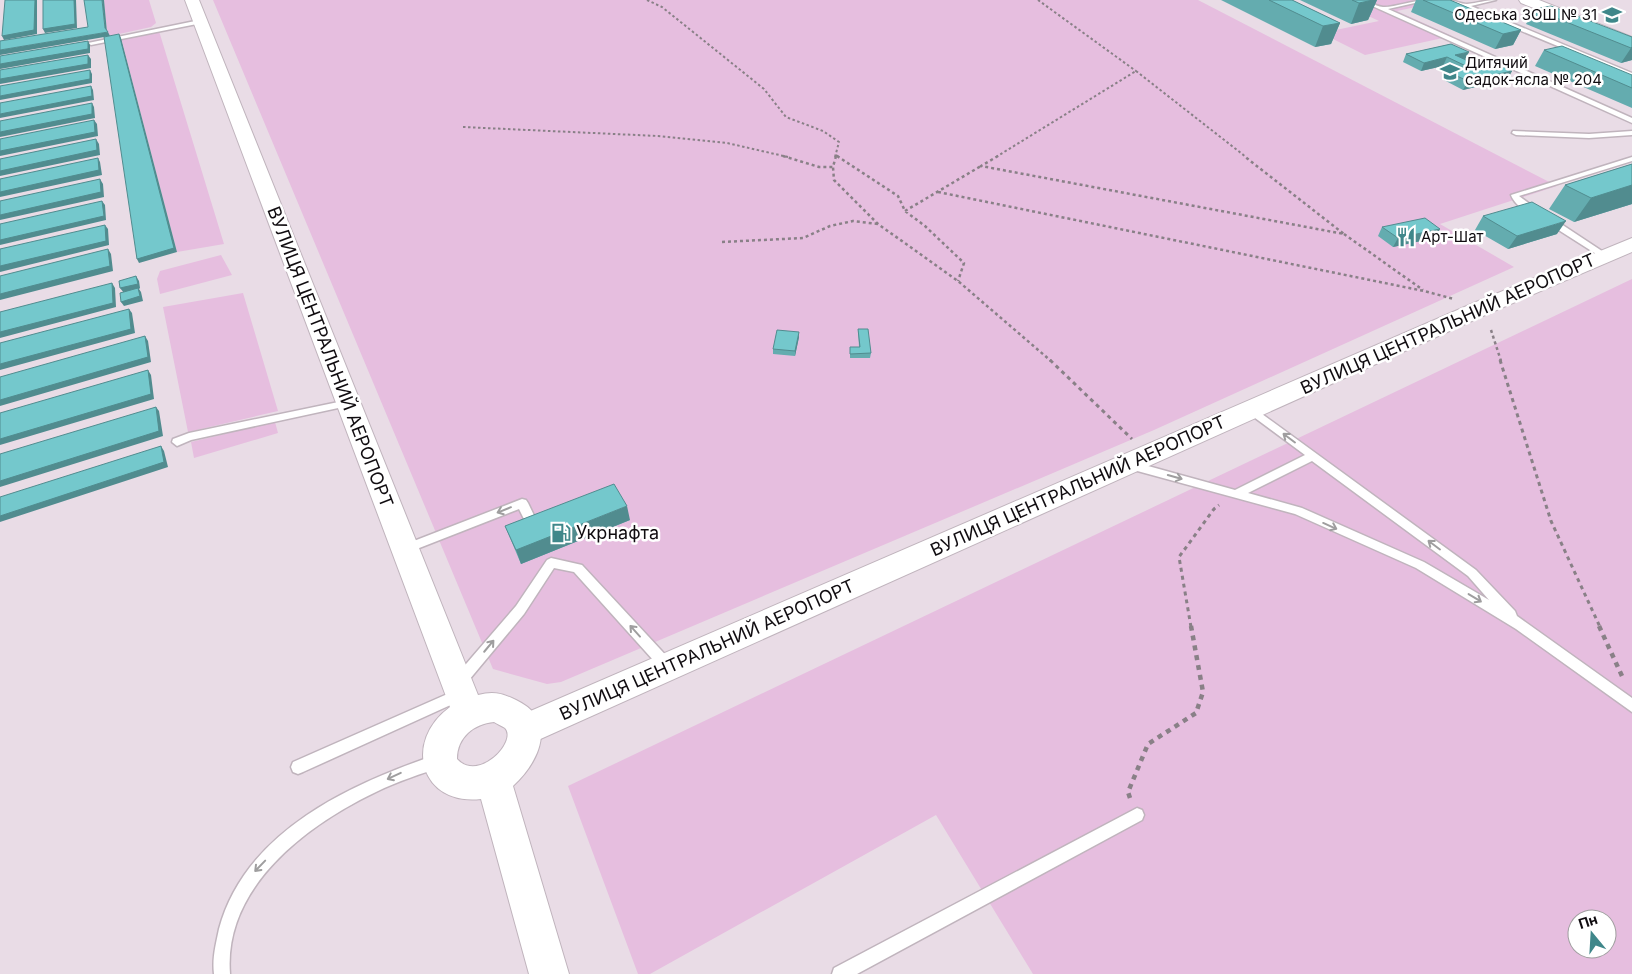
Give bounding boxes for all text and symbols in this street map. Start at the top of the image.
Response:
school or university icon: Одеська ЗОШ № 31 [1601,4,1623,26]
place label: Одеська ЗОШ № 31 [1454,5,1597,24]
place label: Дитячий садок-ясла № 204 [1465,53,1602,89]
school or university icon: Дитячий садок-ясла № 204 [1439,61,1461,83]
street label: ВУЛИЦЯ ЦЕНТРАЛЬНИЙ АЕРОПОРТ [263,203,399,510]
restaurant icon: Арт-Шат [1395,226,1417,248]
place label: Арт-Шат [1421,227,1484,246]
street label: ВУЛИЦЯ ЦЕНТРАЛЬНИЙ АЕРОПОРТ [1297,248,1599,398]
street label: ВУЛИЦЯ ЦЕНТРАЛЬНИЙ АЕРОПОРТ [927,410,1229,560]
one-way arrow [1282,433,1296,443]
one-way arrow [1167,473,1183,483]
one-way arrow [497,506,513,515]
one-way arrow [1322,521,1337,531]
fuel station icon: Укрнафта [550,522,572,544]
place label: Укрнафта [576,522,659,543]
one-way arrow [1428,539,1441,550]
street label: ВУЛИЦЯ ЦЕНТРАЛЬНИЙ АЕРОПОРТ [556,574,858,724]
one-way arrow [1468,593,1482,603]
one-way arrow [629,624,641,637]
one-way arrow [484,640,495,653]
one-way arrow [387,772,402,781]
one-way arrow [254,860,267,872]
north arrow [1567,909,1617,959]
text: Пн [1576,910,1600,932]

